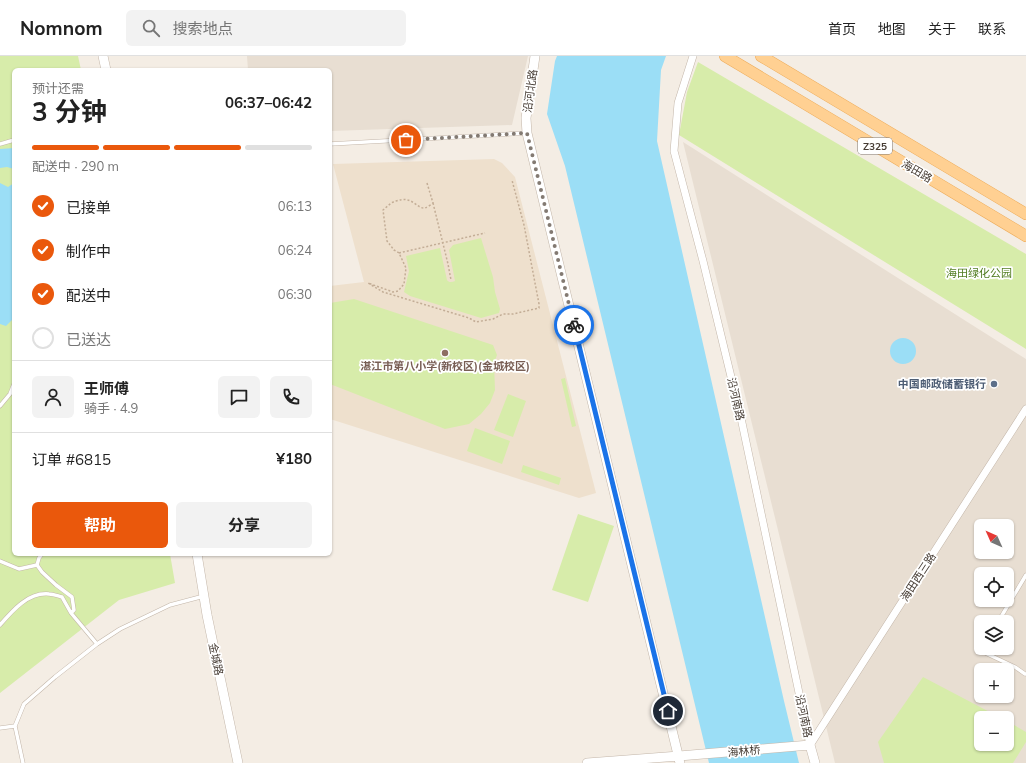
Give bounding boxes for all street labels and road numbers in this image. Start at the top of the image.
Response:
street label: 沿河北路 [520,68,540,114]
road number: Z325 [858,138,892,154]
street label: 海田路 [899,157,935,185]
street label: 沿河南路 [724,376,748,422]
street label: 海田西三路 [897,550,939,604]
street label: 金城路 [206,641,226,677]
street label: 沿河南路 [793,693,815,739]
street label: 海林桥 [727,743,761,759]

